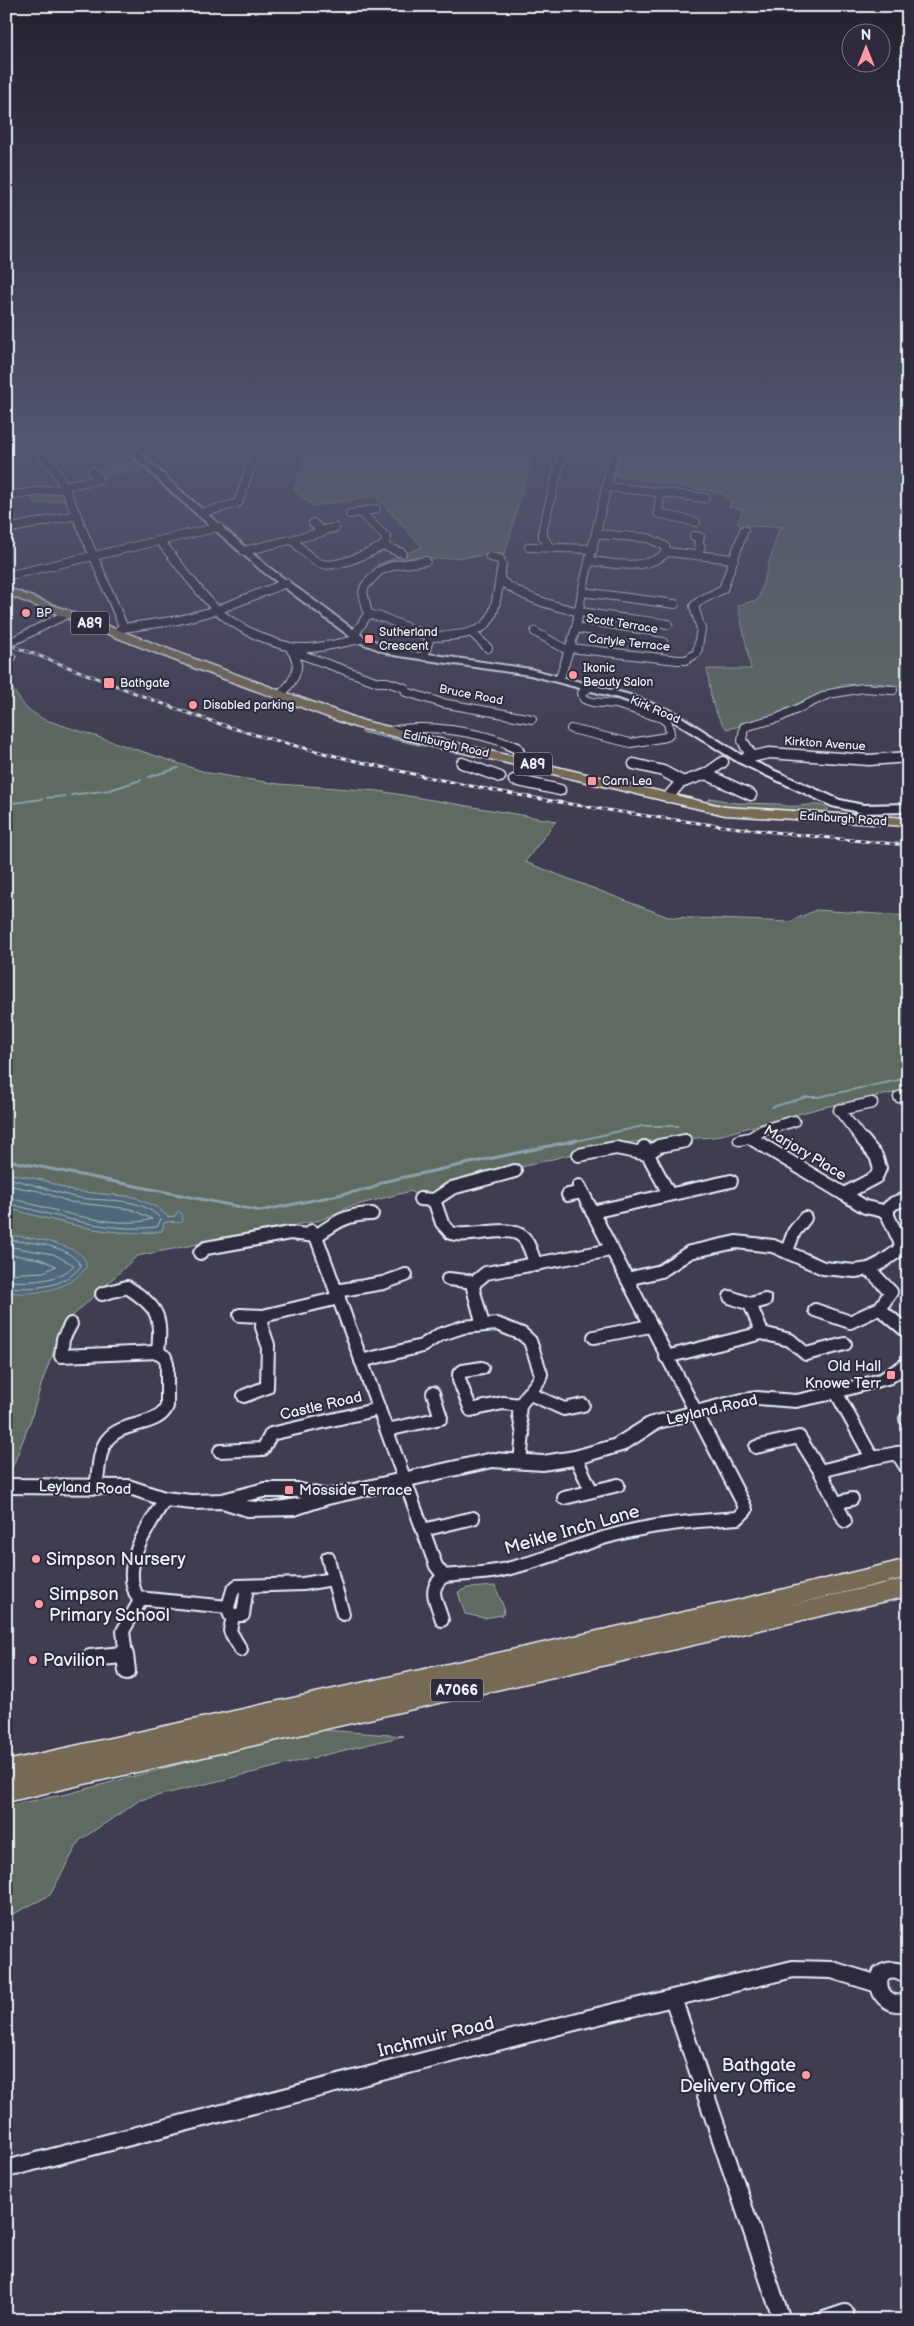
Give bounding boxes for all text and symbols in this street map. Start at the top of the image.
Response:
north arrow [842,22,892,72]
text: N [861,27,871,44]
place label: BP [36,606,52,621]
marker: BP [20,607,32,619]
street label: Scott Terrace [585,611,659,637]
road number: A89 [71,612,109,634]
place label: Sutherland Crescent [379,625,438,654]
street label: Carlyle Terrace [587,631,671,655]
marker: Sutherland Crescent [363,633,375,645]
place label: Ikonic Beauty Salon [583,661,654,690]
marker: Ikonic Beauty Salon [567,669,579,681]
marker: Bathgate [102,676,116,690]
place label: Bathgate [120,676,170,691]
street label: Bruce Road [438,681,504,709]
street label: Kirk Road [628,693,682,727]
place label: Disabled parking [203,698,294,713]
marker: Disabled parking [187,699,199,711]
street label: Edinburgh Road [402,727,491,761]
street label: Kirkton Avenue [784,734,866,754]
road number: A89 [514,752,552,776]
place label: Carn Lea [602,774,652,789]
marker: Carn Lea [586,775,598,787]
street label: Edinburgh Road [799,808,887,830]
street label: Marjory Place [760,1121,850,1185]
place label: Old Hall Knowe Terr [805,1357,882,1393]
marker: Old Hall Knowe Terr [885,1369,897,1381]
street label: Castle Road [278,1387,364,1425]
street label: Leyland Road [665,1390,759,1430]
street label: Leyland Road [38,1477,132,1499]
place label: Mosside Terrace [299,1481,412,1500]
marker: Mosside Terrace [283,1484,295,1496]
street label: Meikle Inch Lane [502,1501,642,1559]
place label: Simpson Nursery [46,1549,187,1570]
marker: Simpson Nursery [30,1553,42,1565]
place label: Simpson Primary School [49,1584,170,1626]
marker: Simpson Primary School [33,1598,45,1610]
place label: Pavilion [43,1650,105,1671]
marker: Pavilion [27,1654,39,1666]
road number: A7066 [431,1678,483,1702]
street label: Inchmuir Road [376,2012,496,2062]
place label: Bathgate Delivery Office [680,2055,796,2097]
marker: Bathgate Delivery Office [800,2069,812,2081]

